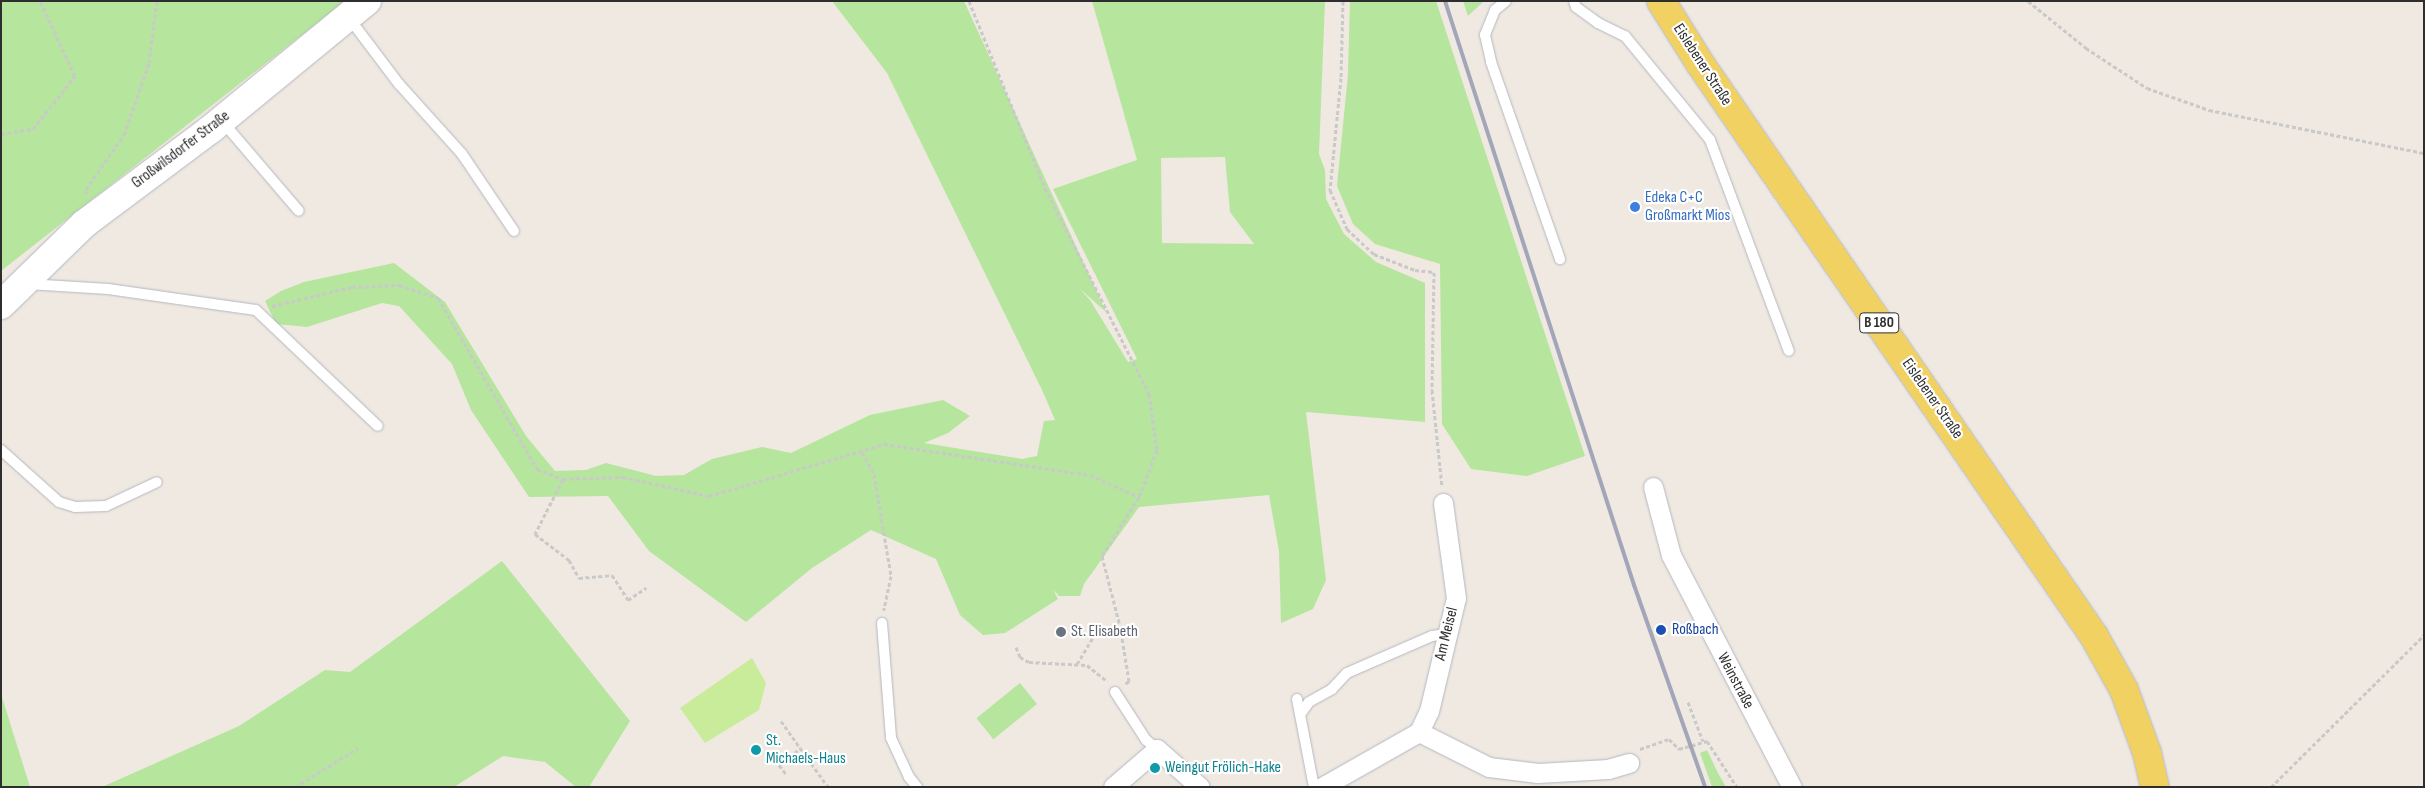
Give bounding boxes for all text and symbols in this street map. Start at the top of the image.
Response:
street label: Eislebener Straße [1668,21,1736,109]
street label: Großwilsdorfer Straße [128,107,234,193]
place label: Edeka C+C Großmarkt Mios [1645,188,1730,226]
marker: Edeka C+C Großmarkt Mios [1629,201,1641,213]
road number: B 180 [1859,310,1899,336]
street label: Eislebener Straße [1897,355,1967,443]
street label: Am Meisel [1431,605,1463,663]
place label: Roßbach [1672,620,1719,640]
place label: St. Elisabeth [1071,622,1138,642]
marker: Roßbach [1654,623,1668,637]
marker: St. Elisabeth [1055,626,1067,638]
street label: Weinstraße [1712,650,1758,712]
place label: St. Michaels-Haus [766,731,846,769]
marker: St. Michaels-Haus [750,744,762,756]
place label: Weingut Frölich-Hake [1165,758,1281,778]
marker: Weingut Frölich-Hake [1149,762,1161,774]

